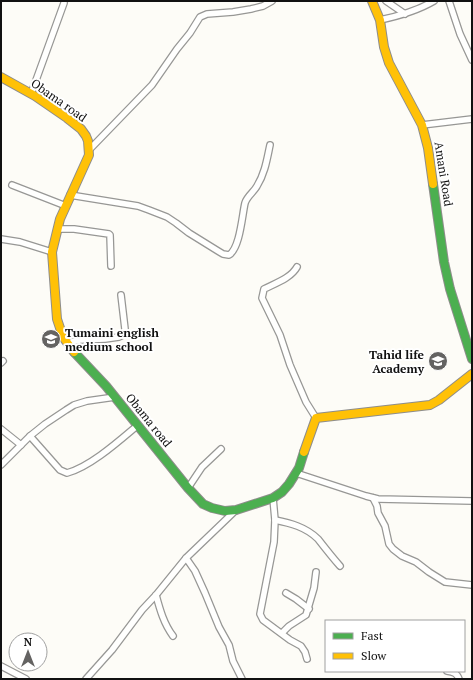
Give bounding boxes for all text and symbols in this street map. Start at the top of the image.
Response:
street label: Obama road [28,75,90,125]
street label: Amani Road [432,141,457,208]
place label: Tumaini english medium school [65,325,159,354]
school or university icon: Tumaini english medium school [40,328,62,350]
place label: Tahid life Academy [369,347,425,376]
school or university icon: Tahid life Academy [427,350,449,372]
street label: Obama road [123,390,175,450]
legend [325,620,465,672]
text: Fast [361,628,384,643]
north arrow [8,632,48,672]
text: N [24,635,33,649]
text: Slow [361,648,387,663]

